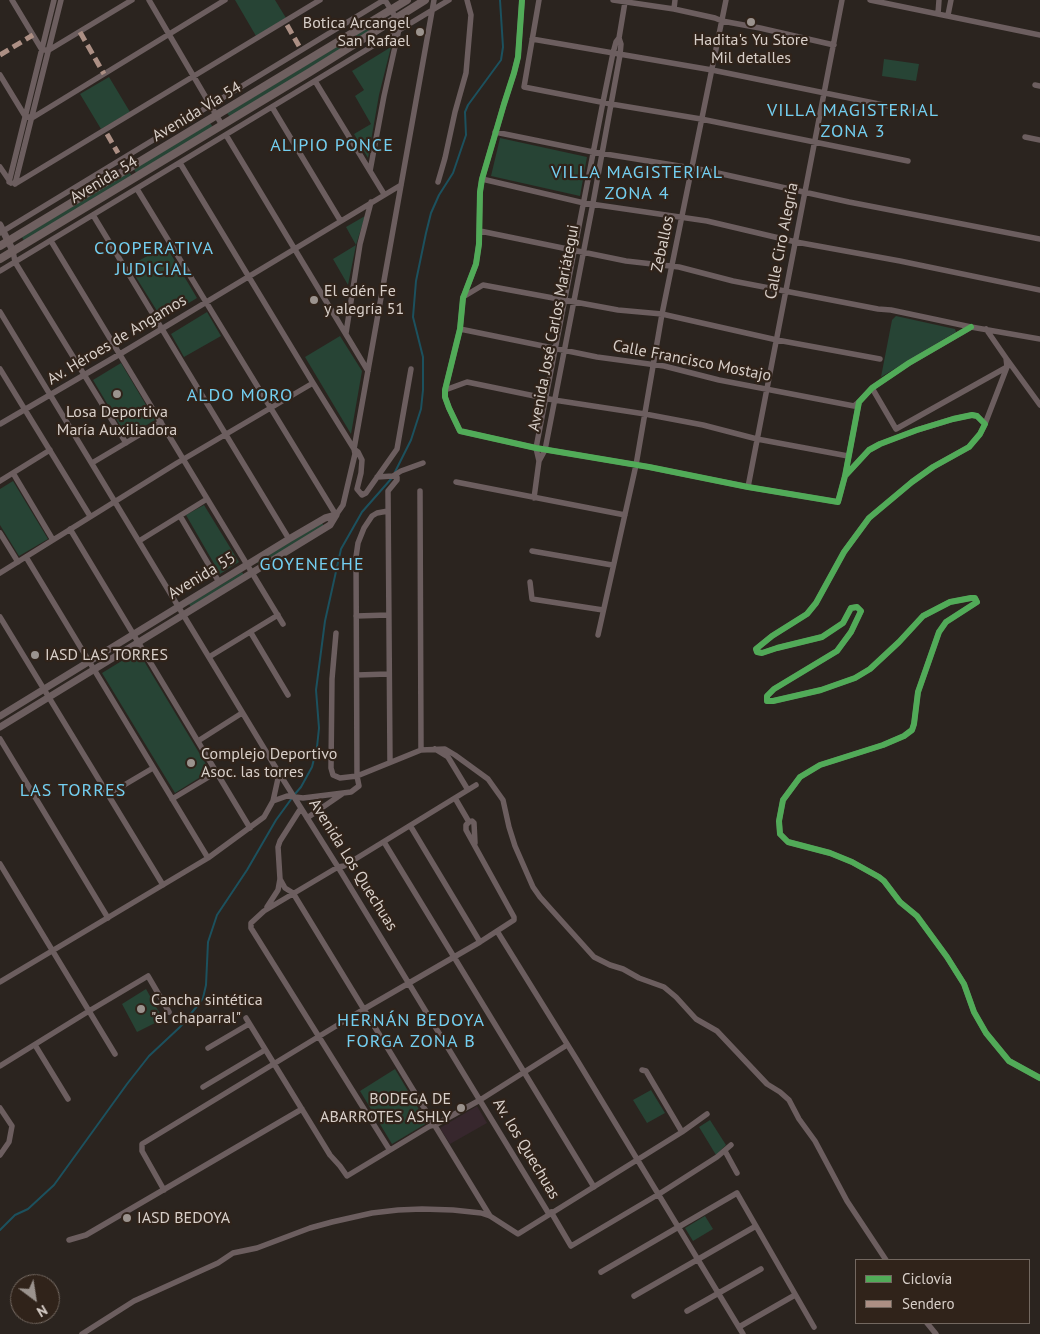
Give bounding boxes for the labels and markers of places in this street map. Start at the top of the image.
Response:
place label: Botica Arcangel San Rafael [303,13,410,51]
marker: Hadita's Yu Store Mil detalles [745,16,757,28]
marker: Botica Arcangel San Rafael [414,26,426,38]
place label: Hadita's Yu Store Mil detalles [694,30,808,68]
place label: El edén Fe y alegría 51 [324,281,404,319]
marker: El edén Fe y alegría 51 [308,294,320,306]
marker: Losa Deportiva María Auxiliadora [111,388,123,400]
place label: Losa Deportiva María Auxiliadora [57,402,177,440]
place label: IASD LAS TORRES [45,645,168,665]
marker: IASD LAS TORRES [29,649,41,661]
place label: Complejo Deportivo Asoc. las torres [201,744,337,782]
marker: Complejo Deportivo Asoc. las torres [185,757,197,769]
place label: Cancha sintética "el chaparral" [151,990,263,1028]
marker: Cancha sintética "el chaparral" [135,1003,147,1015]
place label: BODEGA DE ABARROTES ASHLY [320,1089,451,1127]
marker: BODEGA DE ABARROTES ASHLY [455,1102,467,1114]
place label: IASD BEDOYA [137,1208,230,1228]
marker: IASD BEDOYA [121,1212,133,1224]

